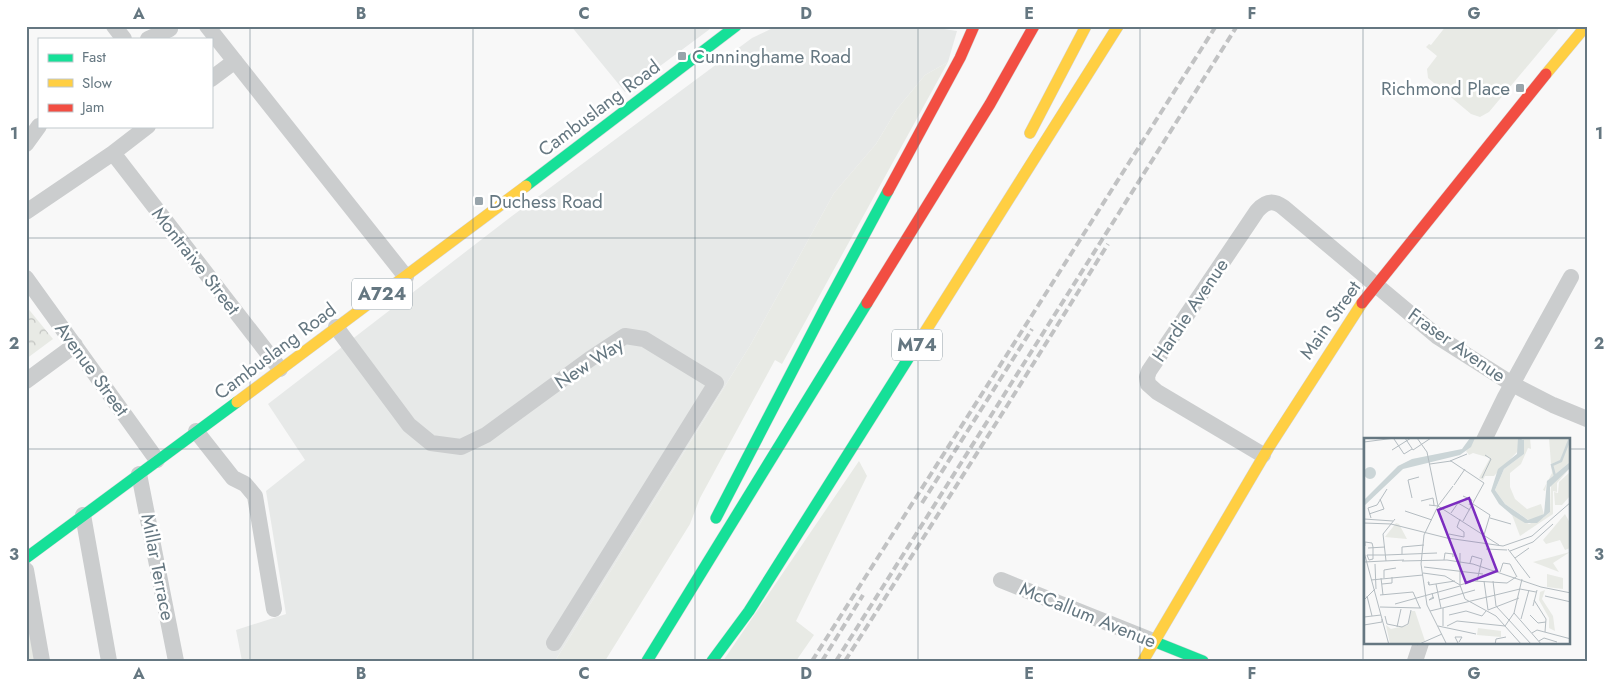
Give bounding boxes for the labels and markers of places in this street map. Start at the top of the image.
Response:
place label: Cunninghame Road [692,43,851,70]
marker: Cunninghame Road [676,50,688,62]
place label: Richmond Place [1381,75,1510,102]
marker: Richmond Place [1514,82,1526,94]
place label: Duchess Road [489,188,603,215]
marker: Duchess Road [473,195,485,207]

